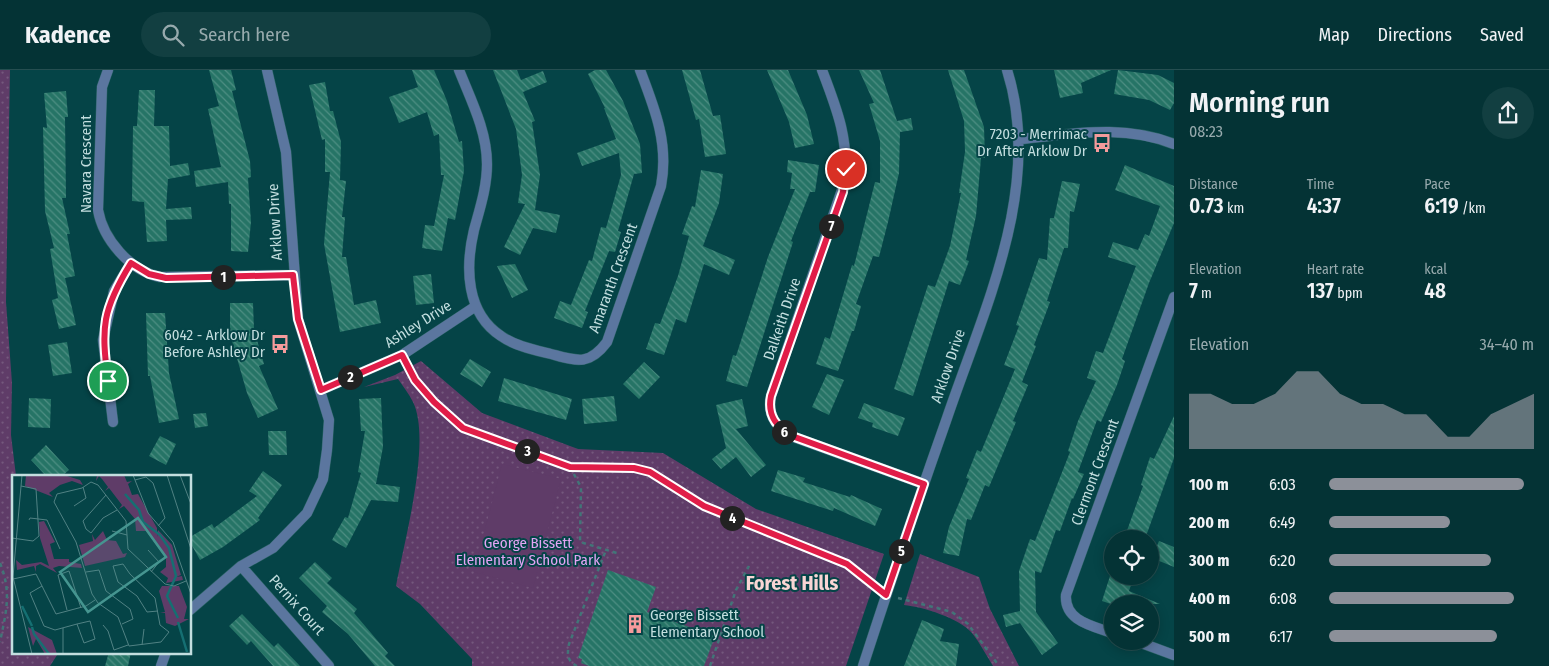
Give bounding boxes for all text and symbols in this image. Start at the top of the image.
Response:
search box [141,12,491,57]
text: Kadence [25,21,111,49]
icon: search [159,21,187,49]
text: Search here [199,23,290,46]
text: Map [1318,24,1350,46]
text: Directions [1378,24,1452,46]
text: Saved [1480,24,1524,46]
text: Morning run [1189,86,1330,119]
button: share [1482,87,1534,139]
street label: Navara Crescent [77,115,95,213]
text: 08:23 [1189,122,1223,141]
place label: 7203 - Merrimac Dr After Arklow Dr [977,125,1088,160]
bus stop icon: 7203 - Merrimac Dr After Arklow Dr [1091,132,1113,154]
pin [825,148,867,190]
icon: check [832,155,860,183]
text: Distance [1189,176,1238,193]
text: Time [1307,176,1334,193]
text: Pace [1424,176,1450,193]
street label: Arklow Drive [264,183,286,261]
text: 0.73 [1189,193,1224,219]
text: 4:37 [1307,193,1341,219]
text: 6:19 [1424,193,1459,219]
text: km [1224,200,1244,217]
text: /km [1459,200,1486,217]
pin: 7 [818,214,844,238]
text: 7 [829,218,834,235]
street label: Amaranth Crescent [585,221,641,335]
text: Elevation [1189,261,1242,278]
text: Heart rate [1307,261,1364,278]
text: kcal [1424,261,1447,278]
pin: 1 [210,264,236,290]
text: 1 [221,269,226,286]
street label: Dalkeith Drive [760,275,804,363]
text: 7 [1189,278,1198,304]
text: 137 [1307,278,1334,304]
text: 48 [1424,278,1446,304]
text: m [1198,285,1212,302]
text: bpm [1334,285,1363,302]
street label: Ashley Drive [381,296,455,352]
place label: 6042 - Arklow Dr Before Ashley Dr [164,326,266,361]
street label: Arklow Drive [927,327,969,405]
bus stop icon: 6042 - Arklow Dr Before Ashley Dr [269,333,291,355]
text: Elevation [1189,335,1249,354]
text: 34–40 m [1480,335,1534,354]
pin [87,360,129,402]
pin: 2 [338,364,362,390]
icon: arrive [94,367,122,395]
text: 2 [347,369,354,386]
street label: Clermont Crescent [1067,416,1123,528]
pin: 6 [772,420,796,444]
text: 6 [781,424,788,441]
pin: 3 [514,438,540,464]
text: 3 [524,443,531,460]
inset map [12,475,191,654]
text: 100 m [1189,475,1229,494]
text: 6:03 [1269,475,1296,494]
pin: 4 [720,506,744,530]
text: 4 [729,510,736,527]
text: 200 m [1189,513,1229,532]
text: 6:49 [1269,513,1295,532]
map controls [1104,530,1159,650]
button: locate [1104,530,1159,585]
park label: George Bissett Elementary School Park [456,534,600,569]
pin: 5 [888,538,914,564]
text: 5 [898,543,905,560]
text: 300 m [1189,551,1230,570]
text: 6:20 [1269,551,1296,570]
street label: Pernix Court [265,571,329,639]
district label: Forest Hills [746,571,839,595]
text: 400 m [1189,589,1230,608]
text: 6:08 [1269,589,1297,608]
button: layers [1104,595,1159,650]
place label: George Bissett Elementary School [650,606,764,641]
building icon: George Bissett Elementary School [624,613,646,635]
text: 500 m [1189,627,1230,646]
text: 6:17 [1269,627,1292,646]

